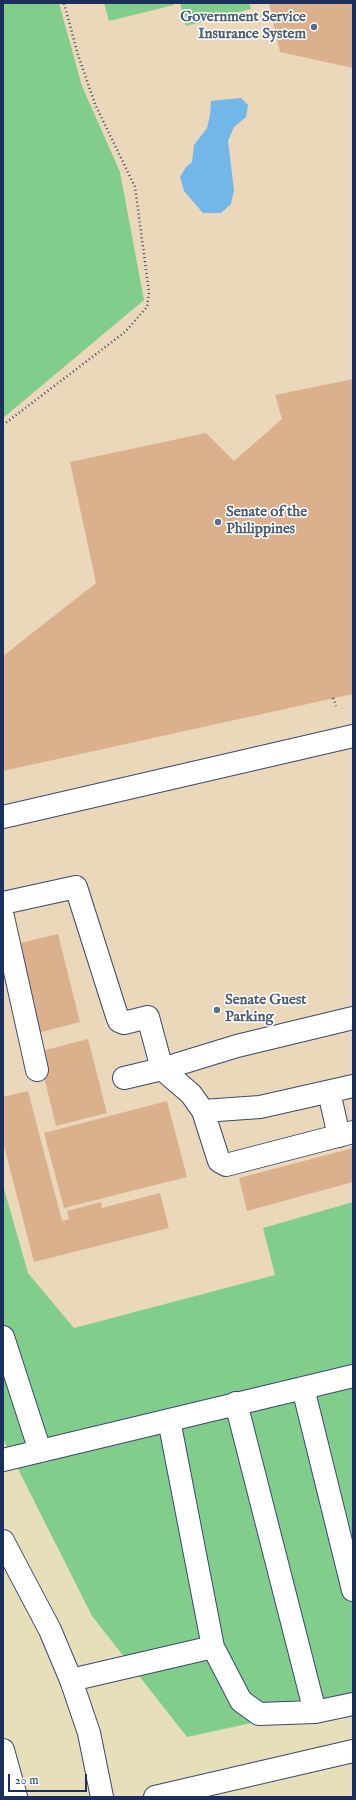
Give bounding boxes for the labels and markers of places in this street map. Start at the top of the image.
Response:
place label: Government Service Insurance System [180,9,306,44]
marker: Government Service Insurance System [309,22,319,32]
place label: Senate of the Philippines [226,504,307,539]
marker: Senate of the Philippines [213,517,223,527]
place label: Senate Guest Parking [225,992,306,1027]
marker: Senate Guest Parking [212,1005,222,1015]

